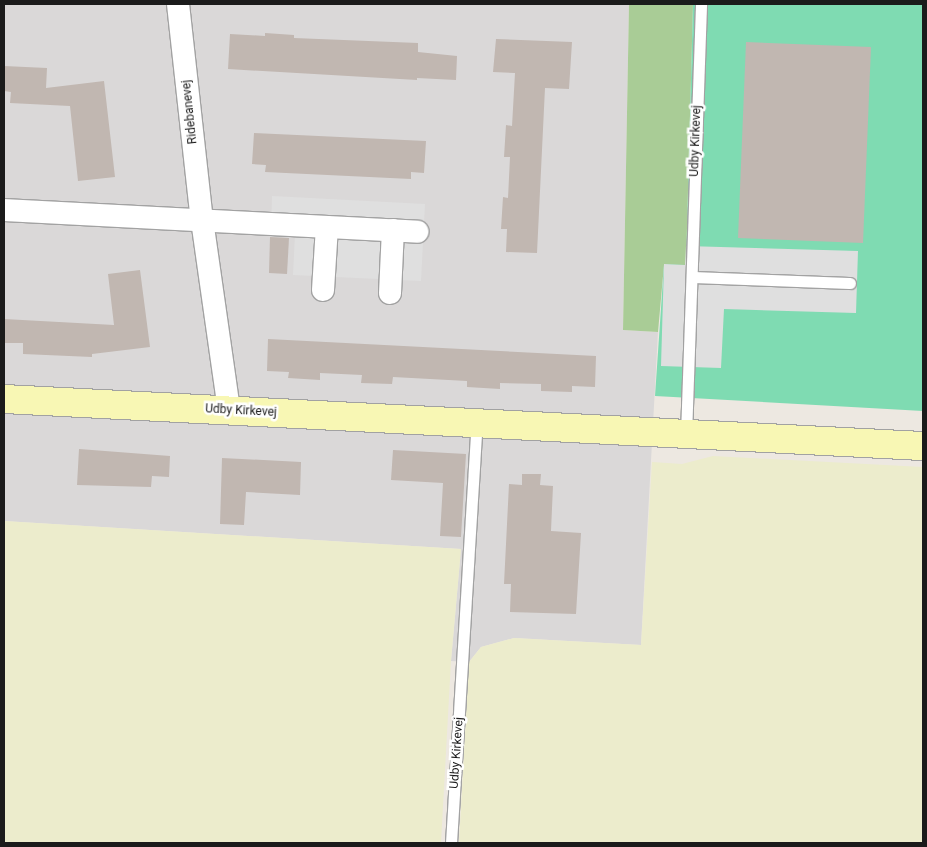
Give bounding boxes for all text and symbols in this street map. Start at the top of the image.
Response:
street label: Ridebanevej [179,79,201,145]
street label: Udby Kirkevej [688,105,704,177]
street label: Udby Kirkevej [205,402,277,420]
street label: Udby Kirkevej [447,717,467,789]

